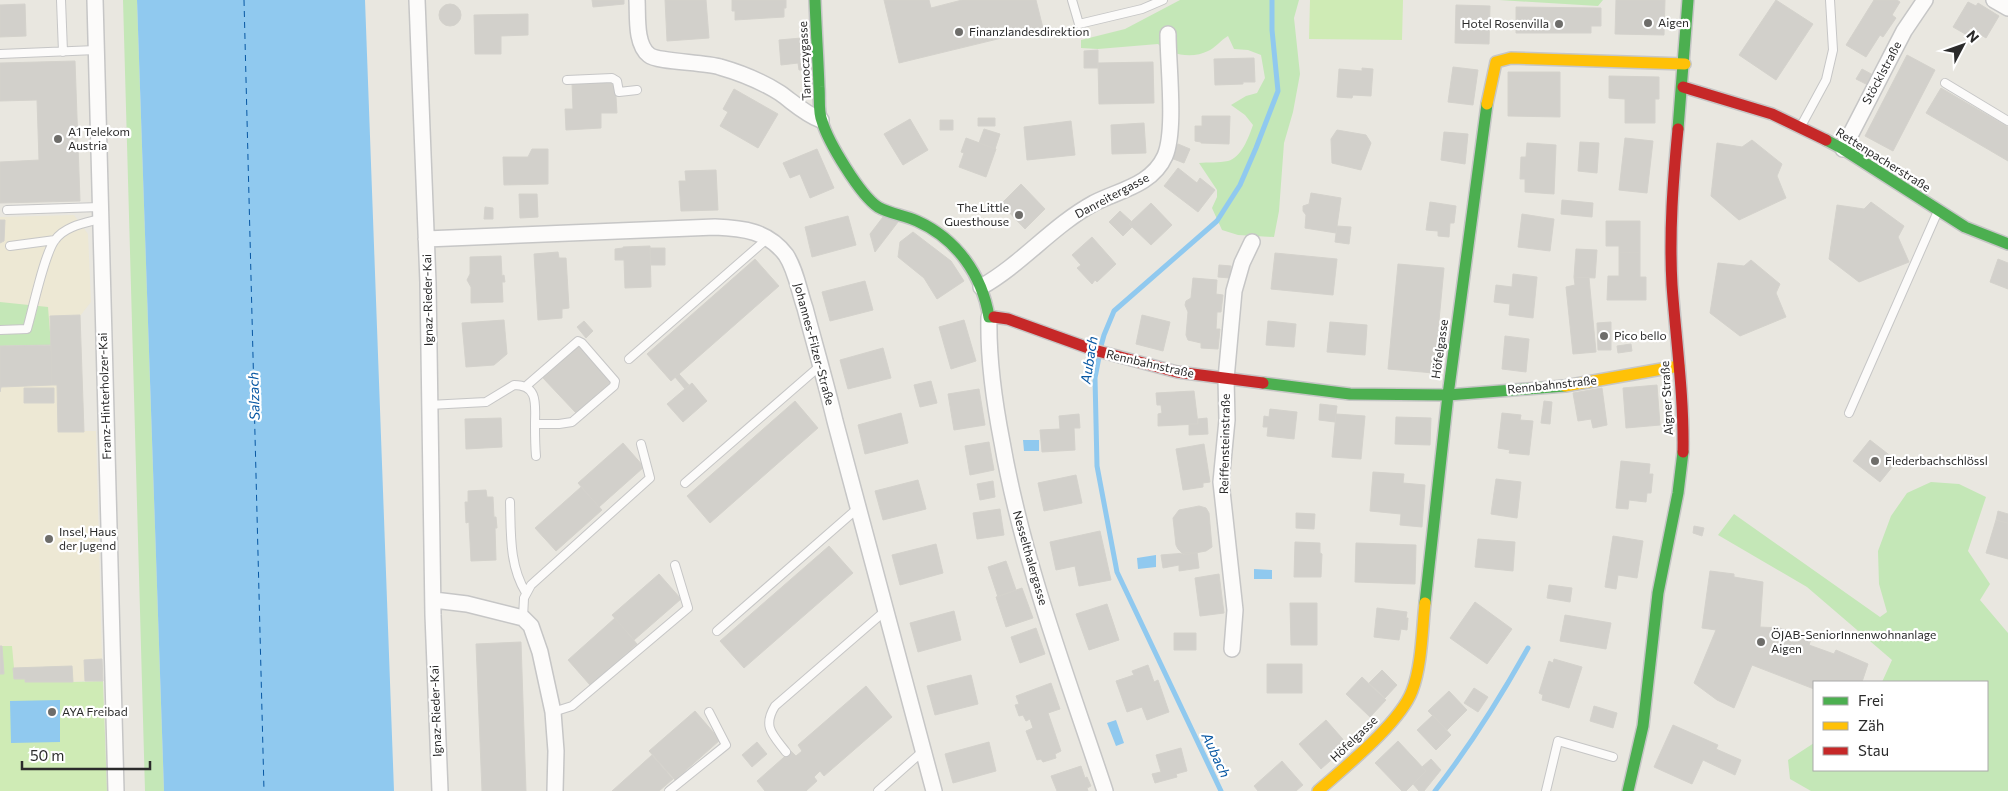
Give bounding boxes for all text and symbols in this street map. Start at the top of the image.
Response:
place label: Aigen [1658,15,1689,29]
place label: Hotel Rosenvilla [1462,16,1549,30]
marker: Aigen [1642,17,1654,29]
marker: Hotel Rosenvilla [1553,18,1565,30]
north arrow [1938,20,1988,70]
street label: Tarnoczygasse [795,21,813,101]
place label: Finanzlandesdirektion [969,24,1089,38]
marker: Finanzlandesdirektion [953,26,965,38]
text: N [1963,27,1983,46]
street label: Stöcklstraße [1859,39,1904,106]
place label: A1 Telekom Austria [68,124,130,152]
street label: Rettenpacherstraße [1834,124,1933,194]
marker: A1 Telekom Austria [52,133,64,145]
street label: Danreitergasse [1072,170,1151,221]
place label: The Little Guesthouse [944,200,1009,228]
marker: The Little Guesthouse [1013,209,1025,221]
street label: Ignaz-Rieder-Kai [419,254,435,346]
street label: Johannes-Filzer-Straße [791,281,838,407]
street label: Höfelgasse [1428,318,1450,379]
place label: Pico bello [1614,328,1667,342]
marker: Pico bello [1598,330,1610,342]
street label: Franz-Hinterholzer-Kai [95,332,113,460]
water label: Aubach [1076,335,1101,386]
street label: Rennbahnstraße [1105,346,1196,380]
street label: Aigner Straße [1657,360,1675,436]
water label: Salzach [244,372,263,420]
street label: Rennbahnstraße [1507,372,1597,396]
street label: Reiffensteinstraße [1216,394,1232,494]
place label: Flederbachschlössl [1885,453,1988,467]
marker: Flederbachschlössl [1869,455,1881,467]
street label: Nesselthalergasse [1011,509,1051,607]
place label: Insel, Haus der Jugend [59,524,117,553]
marker: Insel, Haus der Jugend [43,533,55,545]
place label: ÖJAB-SeniorInnenwohnanlage Aigen [1771,627,1936,655]
marker: ÖJAB-SeniorInnenwohnanlage Aigen [1755,636,1767,648]
street label: Ignaz-Rieder-Kai [426,665,444,757]
legend [1813,681,1988,771]
text: Frei [1858,691,1884,709]
place label: AYA Freibad [62,704,128,718]
marker: AYA Freibad [46,706,58,718]
street label: Höfelgasse [1327,712,1380,764]
text: Zäh [1858,716,1884,734]
water label: Aubach [1198,729,1234,780]
scale bar [22,738,150,770]
text: Stau [1858,741,1889,759]
text: 50 m [30,746,64,764]

